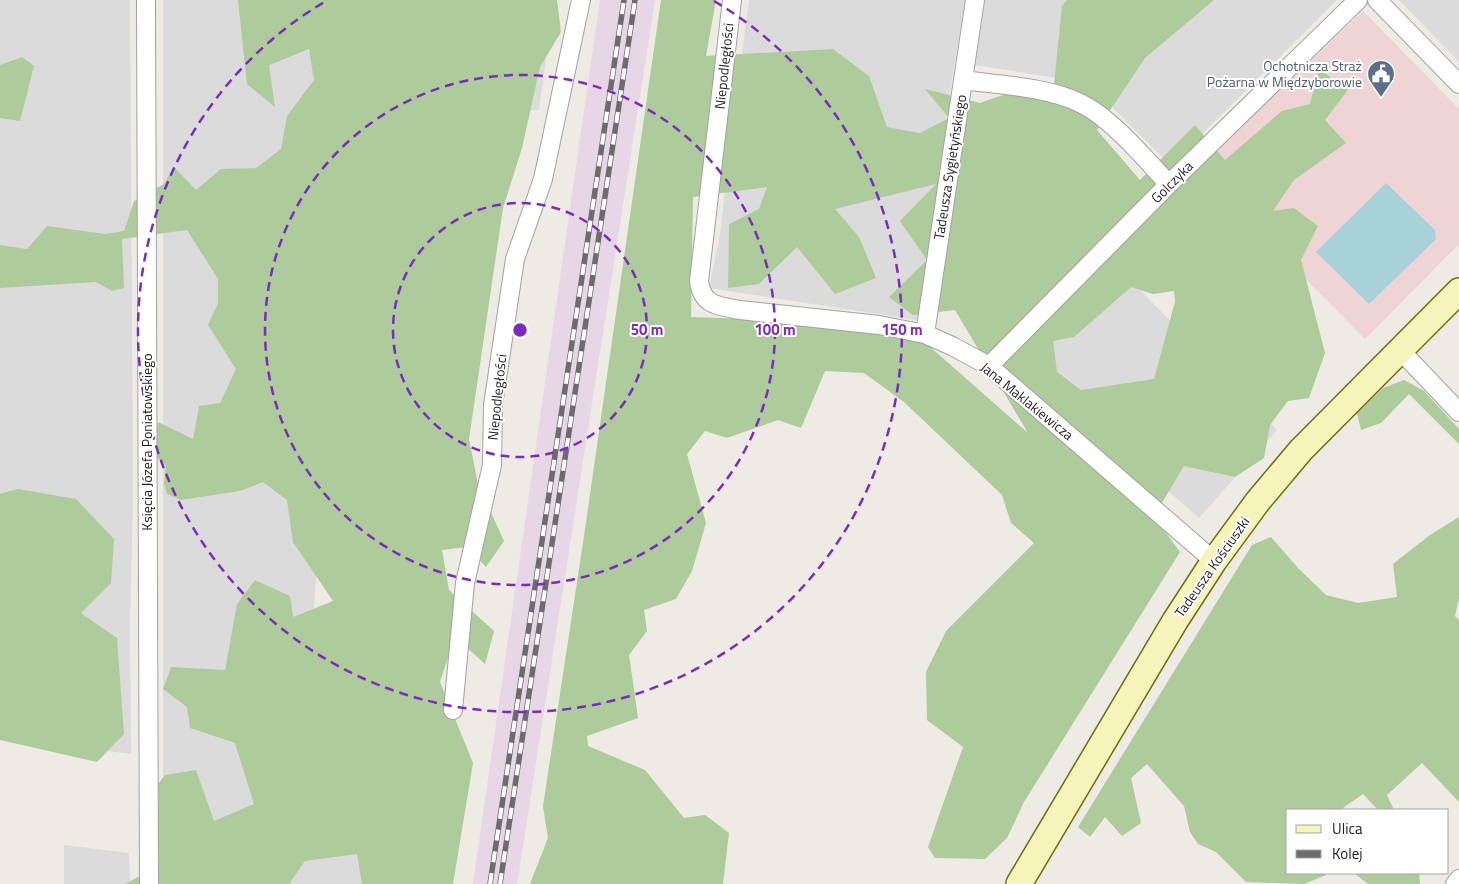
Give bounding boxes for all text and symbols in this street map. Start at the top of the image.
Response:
street label: Niepodległości [709,22,738,110]
place label: Ochotnicza Straż Pożarna w Międzyborowie [1207,55,1362,92]
public building icon: Ochotnicza Straż Pożarna w Międzyborowie [1366,59,1396,98]
street label: Tadeusza Sygietyńskiego [928,93,971,241]
street label: Golczyka [1146,156,1198,208]
text: 50 m [631,318,663,341]
text: 100 m [754,318,796,341]
text: 150 m [881,318,923,341]
centre of rings [511,321,529,339]
street label: Księcia Józefa Poniatowskiego [136,353,157,531]
street label: Niepodległości [482,353,511,441]
street label: Jana Maklakiewicza [976,356,1078,445]
street label: Tadeusza Kościuszki [1169,512,1254,621]
legend [1286,809,1449,874]
text: Ulica [1332,817,1363,840]
text: Kolej [1332,842,1363,865]

